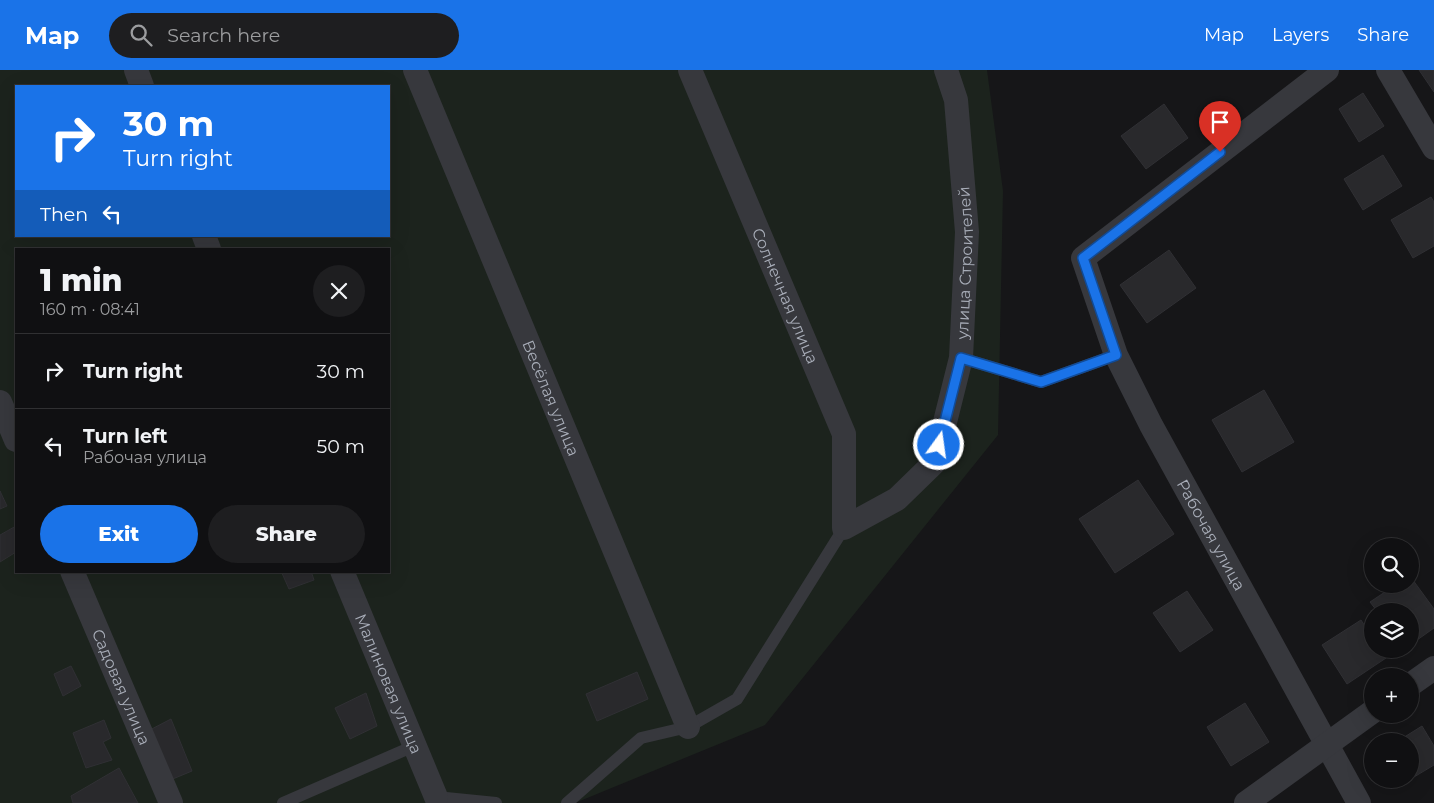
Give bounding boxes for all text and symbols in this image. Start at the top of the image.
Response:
search box [109,13,459,58]
text: Map [25,21,79,50]
icon: search [127,21,155,49]
text: Search here [167,24,280,47]
text: Map [1204,24,1244,46]
text: Layers [1272,24,1329,46]
text: Share [1357,24,1409,46]
pin [1199,101,1241,152]
text: 30 m [123,102,214,145]
icon: right [40,105,105,170]
icon: arrive [1206,108,1234,136]
text: Turn right [123,145,233,172]
street label: улица Строителей [953,186,977,341]
icon: left [98,200,126,228]
text: Then [40,203,88,226]
street label: Солнечная улица [748,225,822,367]
text: 1 min [40,262,123,299]
button: close [313,265,365,317]
text: 160 m · 08:41 [40,300,140,319]
street label: Весёлая улица [518,337,583,459]
icon: right [40,357,68,385]
text: Turn right [83,360,183,383]
text: 30 m [317,360,365,383]
position arrow [912,418,964,470]
text: Turn left [83,425,168,448]
icon: left [40,432,68,460]
text: 50 m [317,435,365,458]
text: Рабочая улица [83,448,207,467]
street label: Рабочая улица [1173,476,1249,594]
button: Exit [40,505,198,563]
button: Share [208,505,365,563]
map controls [1364,538,1419,788]
button: search [1364,538,1419,593]
button: layers [1364,603,1419,658]
street label: Малиновая улица [351,611,426,757]
street label: Садовая улица [88,626,154,748]
button: + [1364,668,1419,723]
button: − [1364,733,1419,788]

